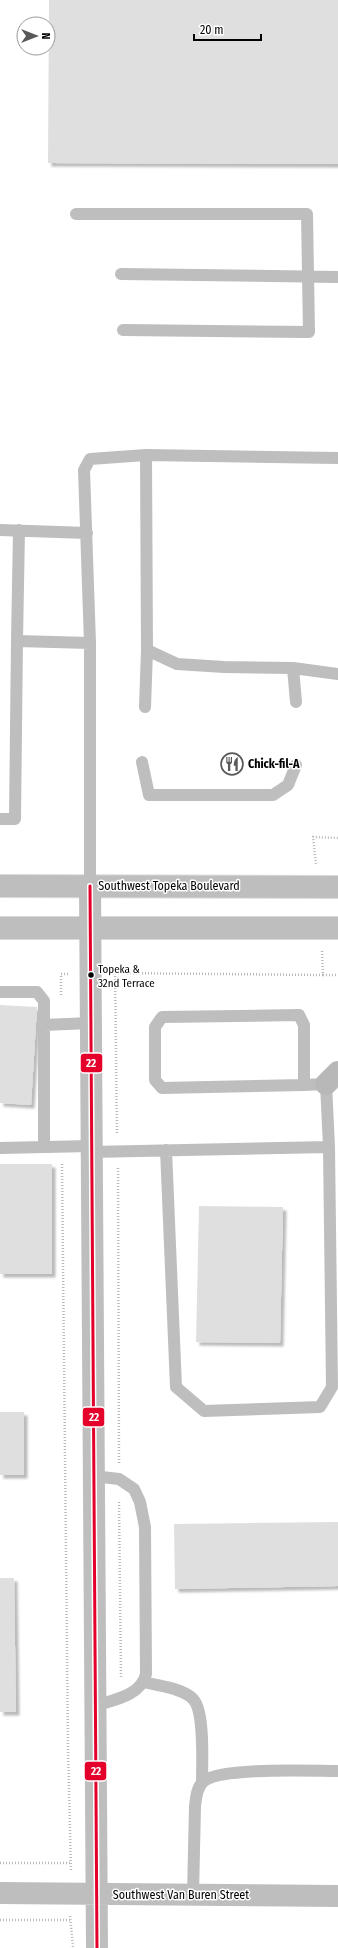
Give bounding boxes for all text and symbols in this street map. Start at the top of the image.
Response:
north arrow [16,16,56,56]
scale bar [194,16,261,42]
text: 20 m [200,23,224,37]
text: N [39,33,52,39]
restaurant icon: Chick-fil-A [219,751,245,777]
place label: Chick-fil-A [248,757,300,771]
street label: Southwest Topeka Boulevard [98,879,240,893]
place label: Topeka & 32nd Terrace [98,963,155,990]
marker: Topeka & 32nd Terrace [86,970,96,980]
line badge: 22 [80,1053,103,1073]
text: 22 [85,1057,96,1070]
line badge: 22 [82,1407,105,1427]
text: 22 [88,1411,99,1424]
line badge: 22 [84,1761,107,1781]
text: 22 [90,1765,101,1778]
street label: Southwest Van Buren Street [113,1888,249,1902]

